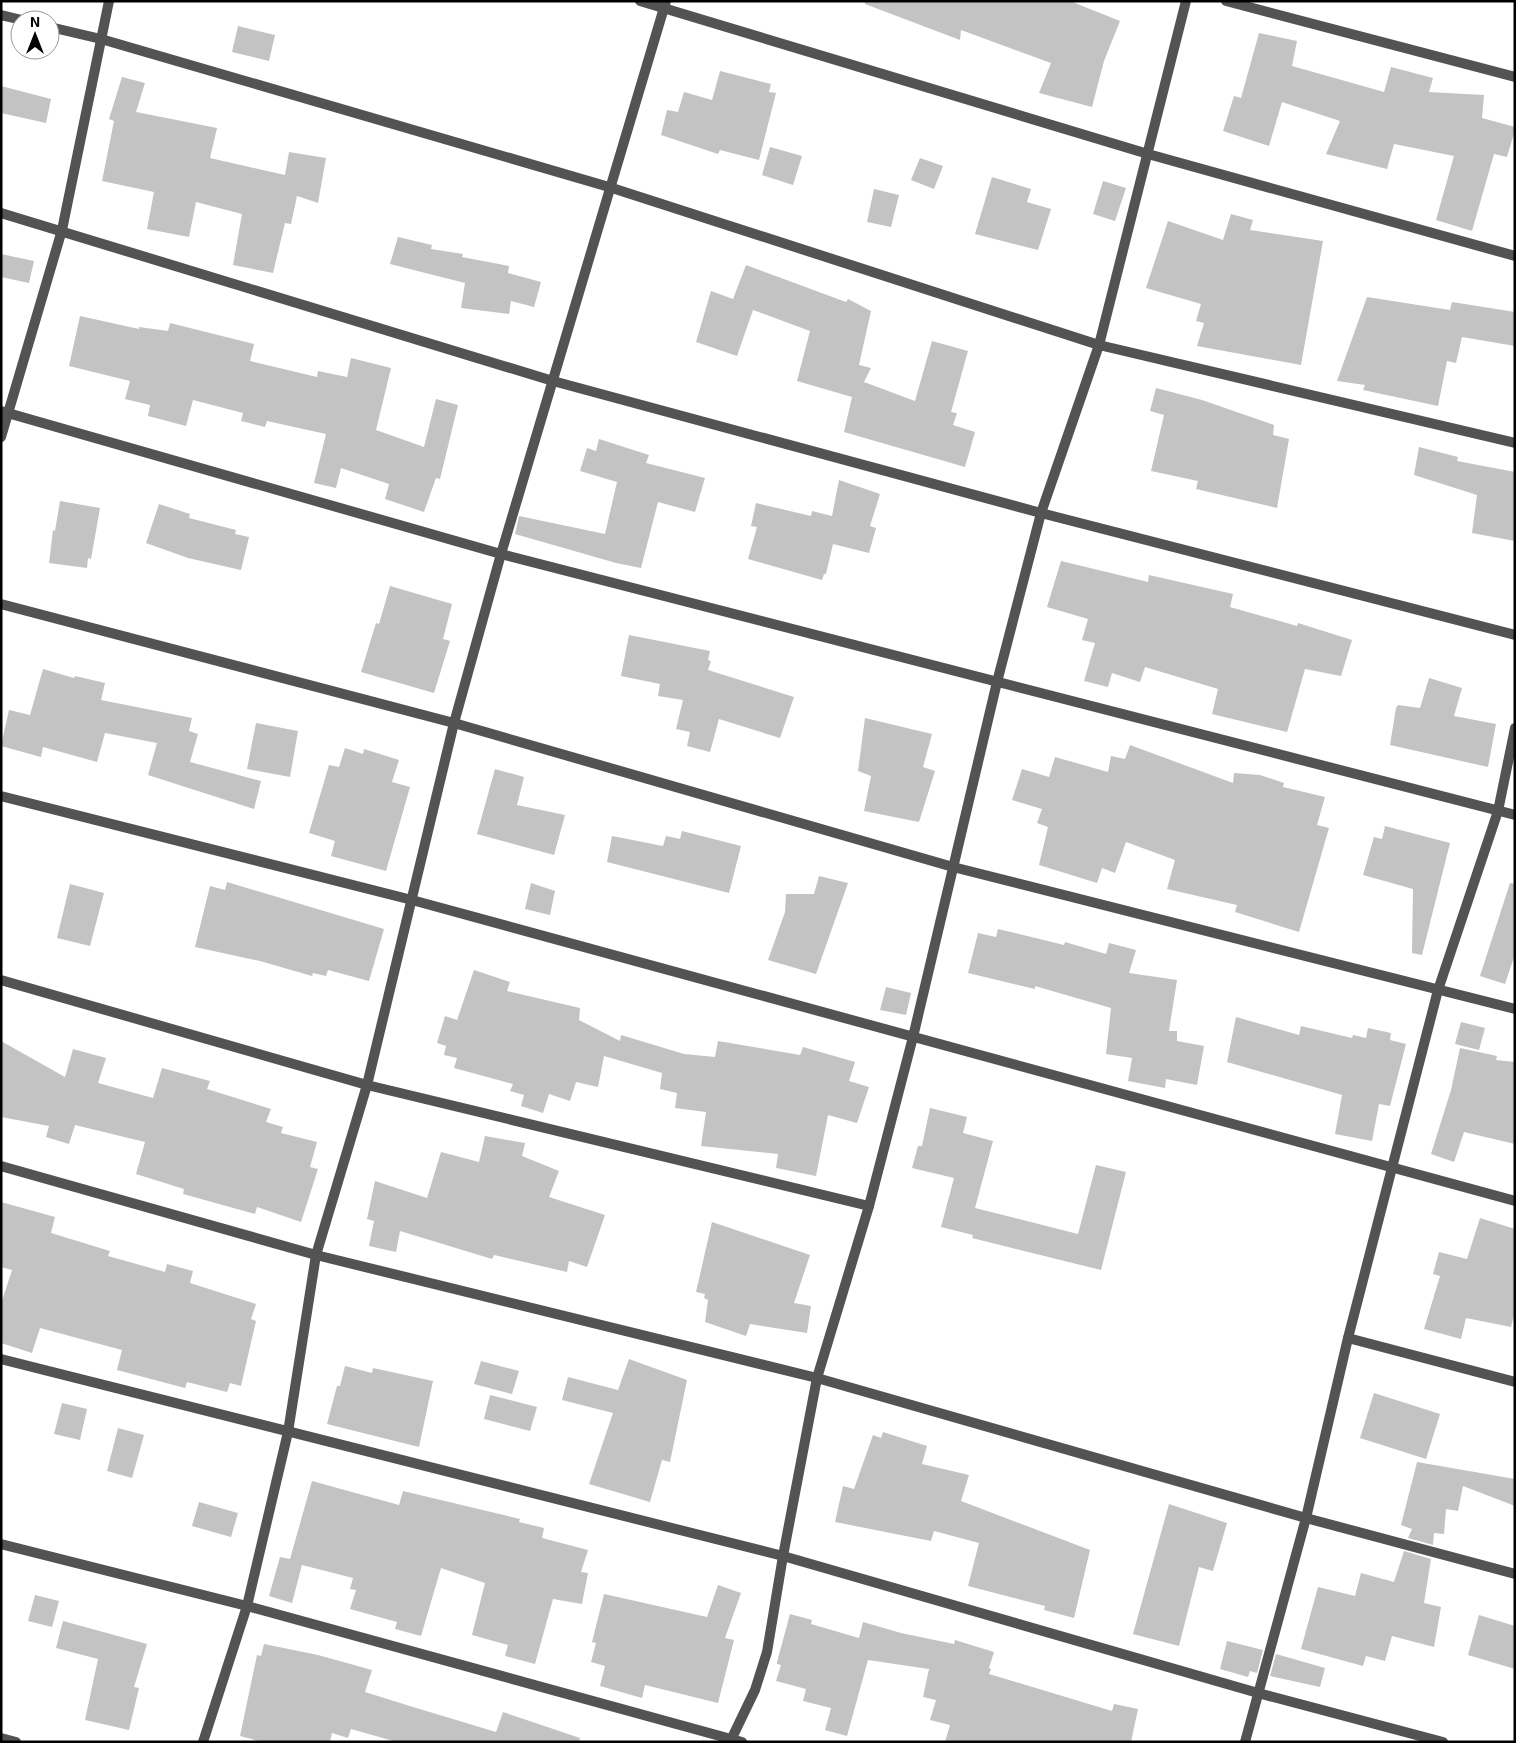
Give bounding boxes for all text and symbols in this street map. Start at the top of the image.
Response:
north arrow [10,10,60,60]
text: N [30,13,40,30]

